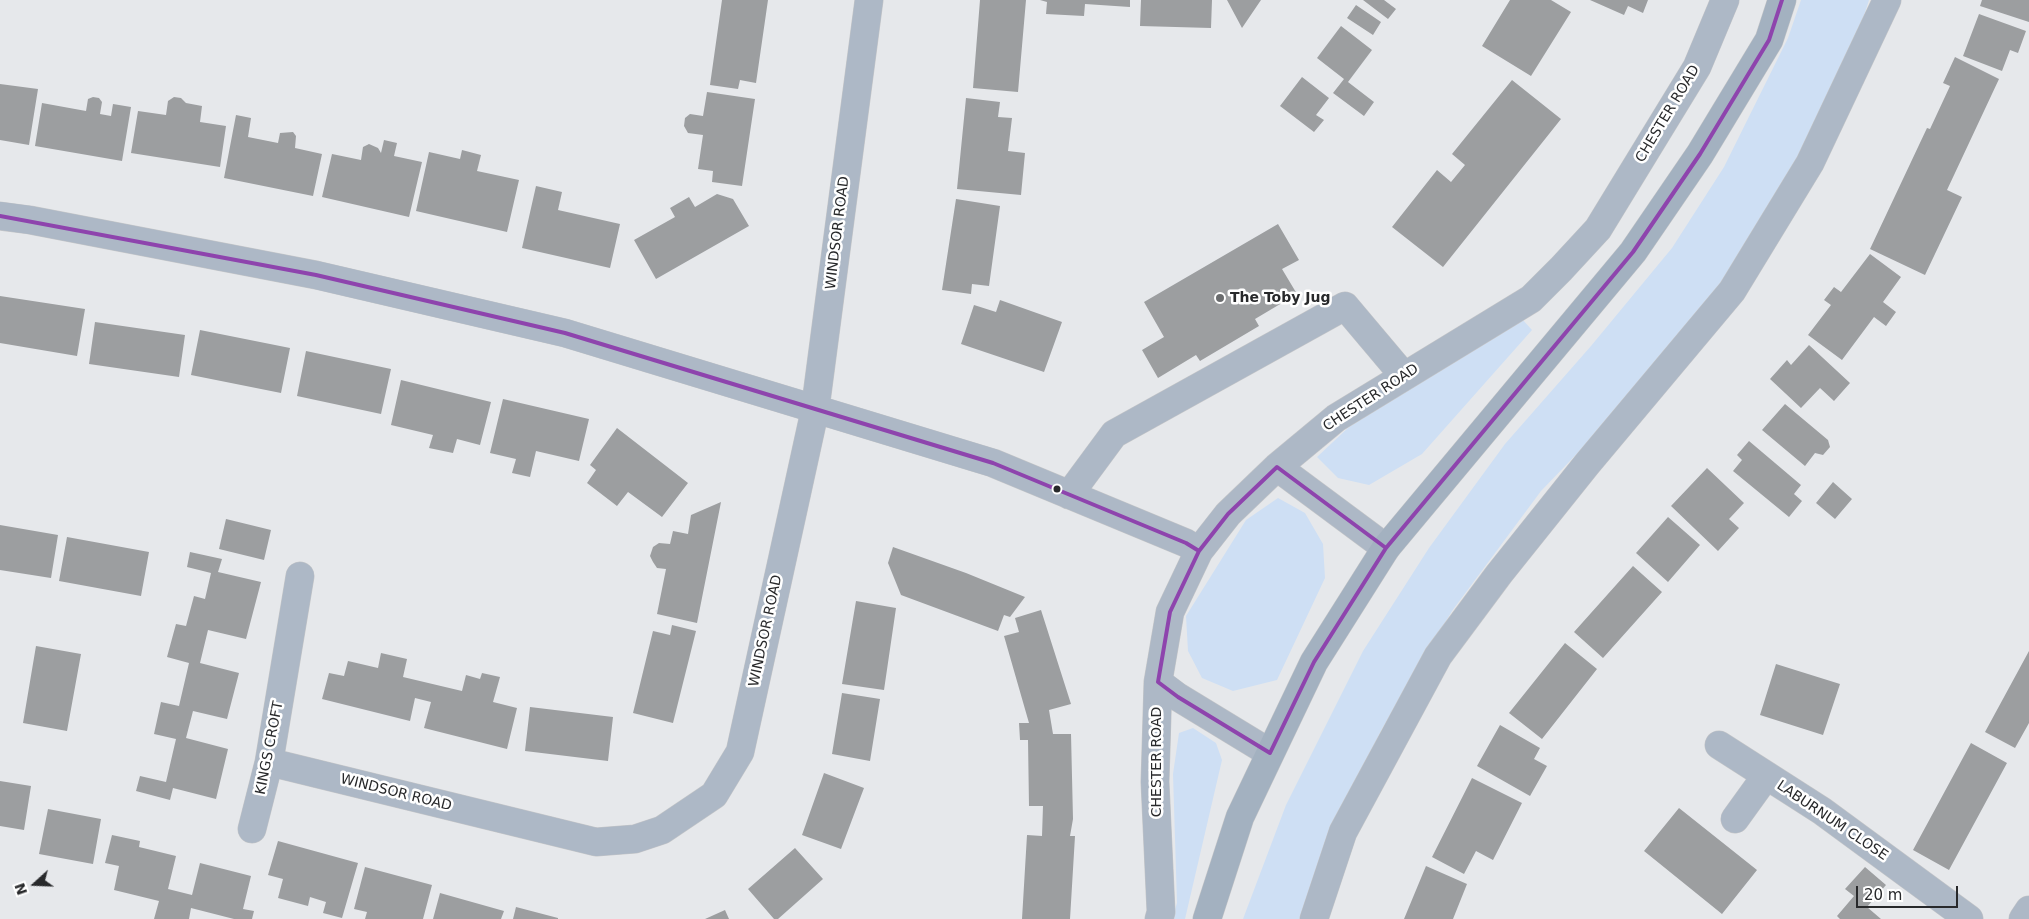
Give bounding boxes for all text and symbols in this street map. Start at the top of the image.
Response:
street label: CHESTER ROAD [1632,62,1704,166]
street label: WINDSOR ROAD [823,175,853,291]
place label: The Toby Jug [1230,290,1330,306]
marker: The Toby Jug [1214,292,1226,304]
street label: CHESTER ROAD [1320,361,1422,435]
unlabelled marker [1052,484,1062,494]
street label: WINDSOR ROAD [746,573,786,689]
street label: KINGS CROFT [253,700,287,796]
street label: CHESTER ROAD [1149,707,1165,817]
street label: WINDSOR ROAD [339,771,453,815]
street label: LABURNUM CLOSE [1773,778,1891,864]
north arrow [10,859,60,909]
scale bar [1859,876,1962,908]
text: N [11,881,30,897]
text: 20 m [1864,886,1902,904]

